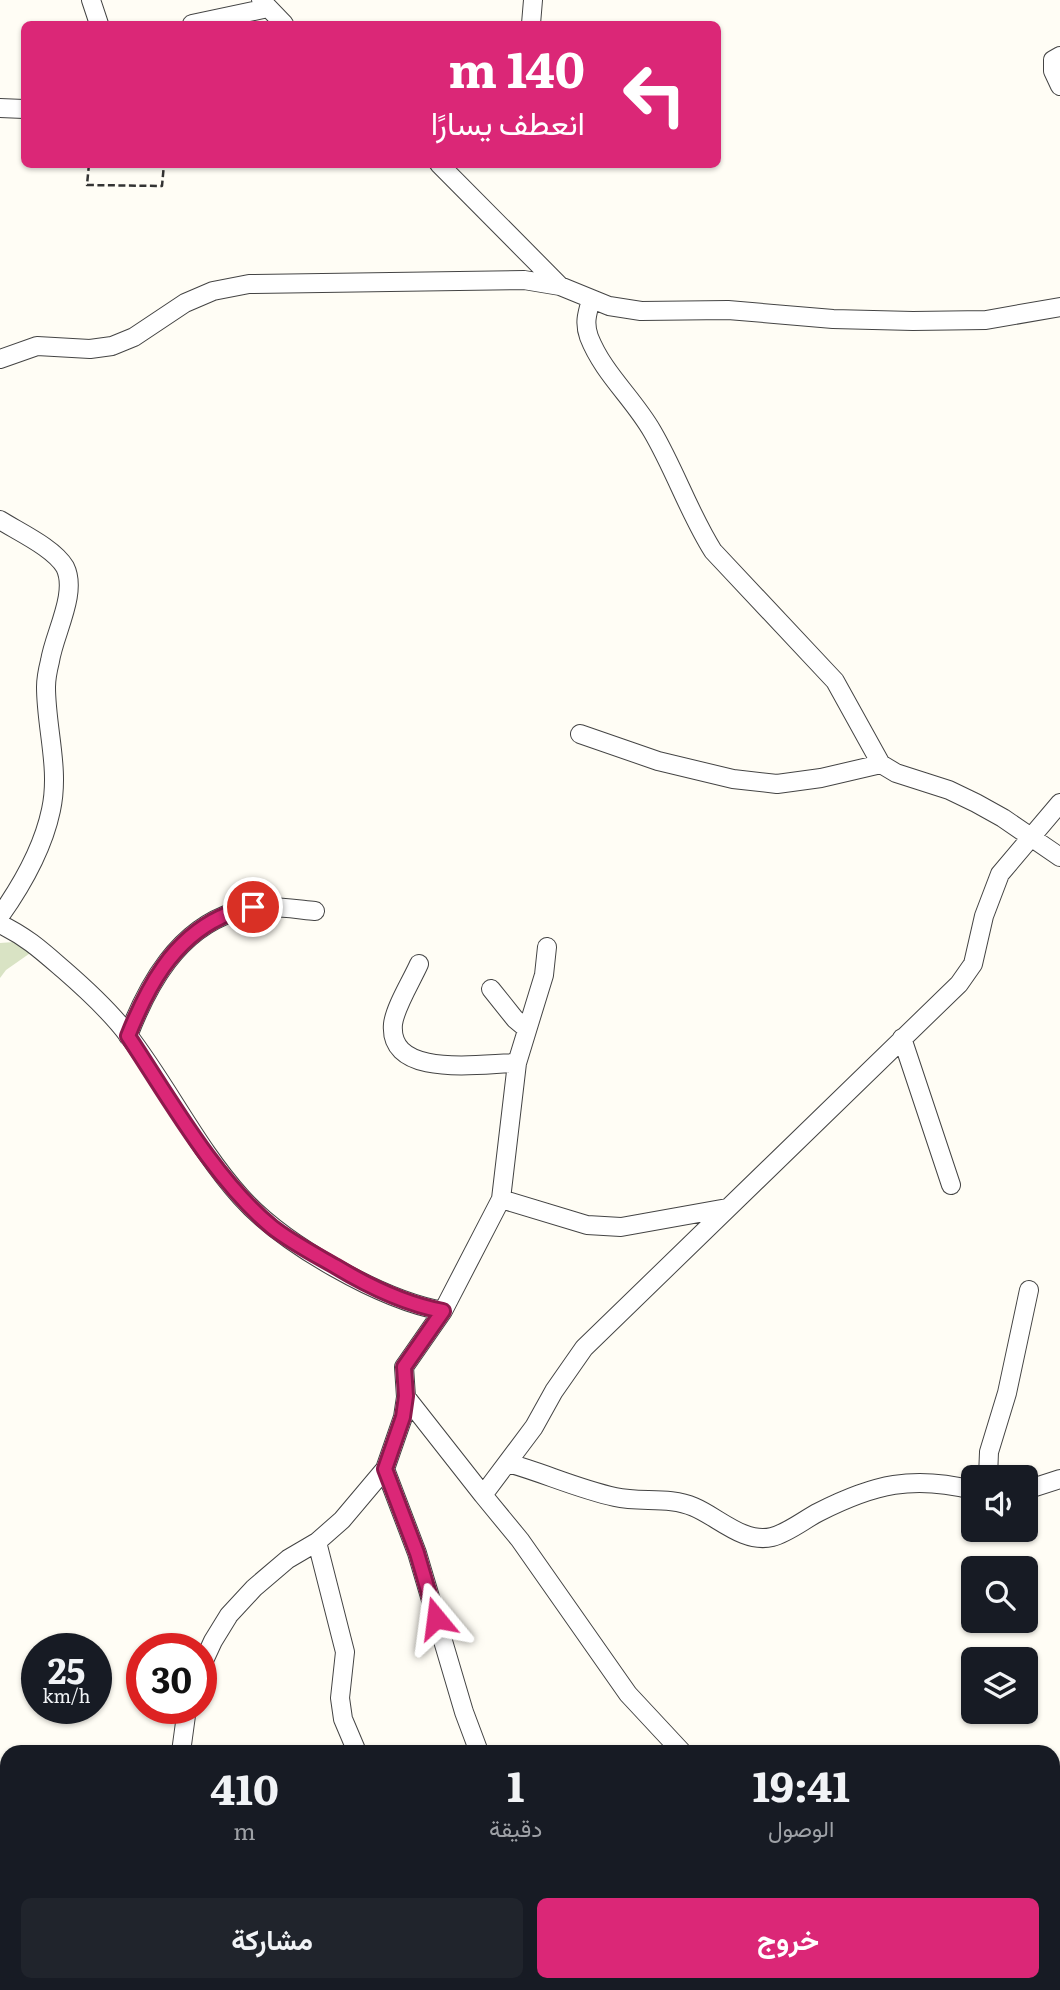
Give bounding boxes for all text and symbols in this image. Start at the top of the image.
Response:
text: 140 m [448,30,585,103]
icon: left [609,49,700,140]
text: انعطف يسارًا [431,97,585,145]
pin [223,877,283,937]
icon: arrive [234,888,272,926]
map controls [961,1465,1038,1724]
button: sound [961,1465,1038,1542]
button: search [961,1556,1038,1633]
position arrow [399,1581,473,1655]
speed limit sign: 30 [126,1633,217,1724]
text: 25 [48,1643,85,1695]
button: layers [961,1647,1038,1724]
text: km/h [43,1682,90,1709]
text: 1 [507,1753,524,1815]
text: 19:41 [752,1753,850,1815]
text: 410 [210,1756,279,1818]
text: دقيقة [489,1810,542,1844]
text: الوصول [768,1810,834,1844]
text: m [233,1813,256,1847]
button: مشاركة [21,1898,523,1978]
button: خروج [537,1898,1039,1978]

